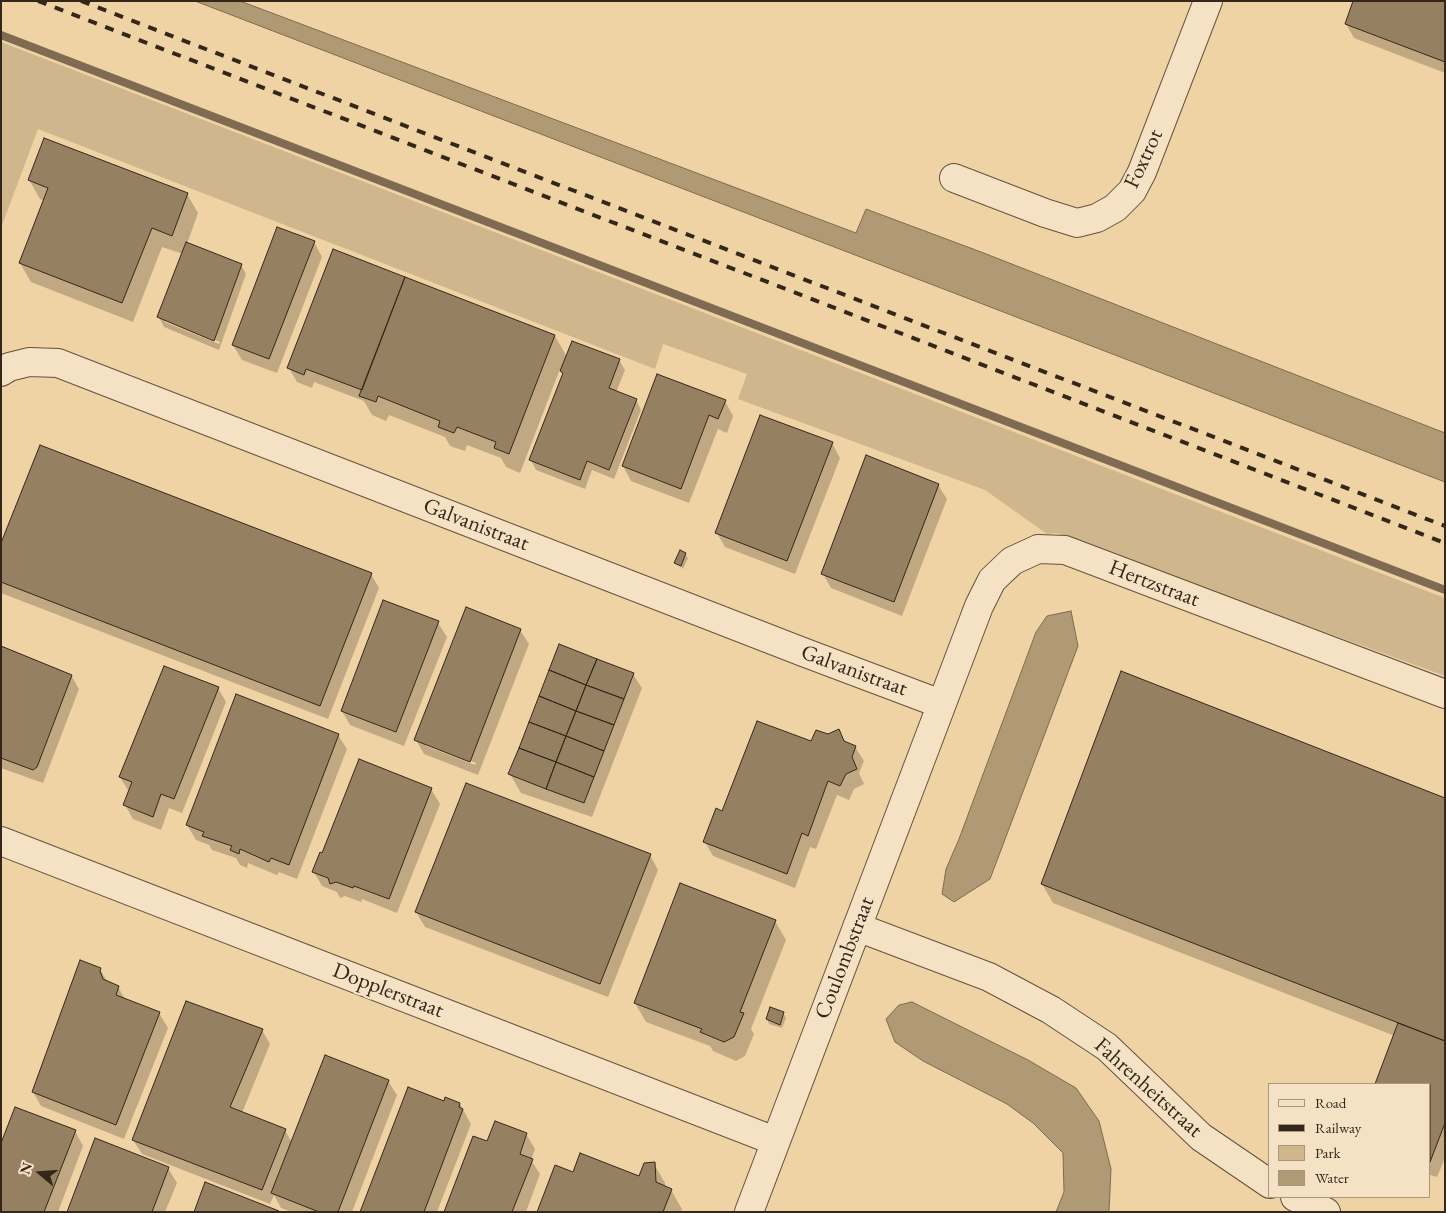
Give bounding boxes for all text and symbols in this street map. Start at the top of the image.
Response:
street label: Foxtrot [1119,125,1169,193]
street label: Galvanistraat [419,493,533,557]
street label: Hertzstraat [1105,555,1203,613]
street label: Galvanistraat [797,640,911,702]
street label: Coulombstraat [810,893,880,1023]
street label: Dopplerstraat [329,958,447,1024]
street label: Fahrenheitstraat [1089,1033,1207,1143]
legend [1268,1083,1431,1198]
text: Road [1315,1093,1346,1112]
text: Railway [1315,1118,1361,1137]
text: Park [1315,1143,1341,1162]
north arrow [15,1148,65,1198]
text: N [15,1160,36,1177]
text: Water [1315,1168,1349,1187]

